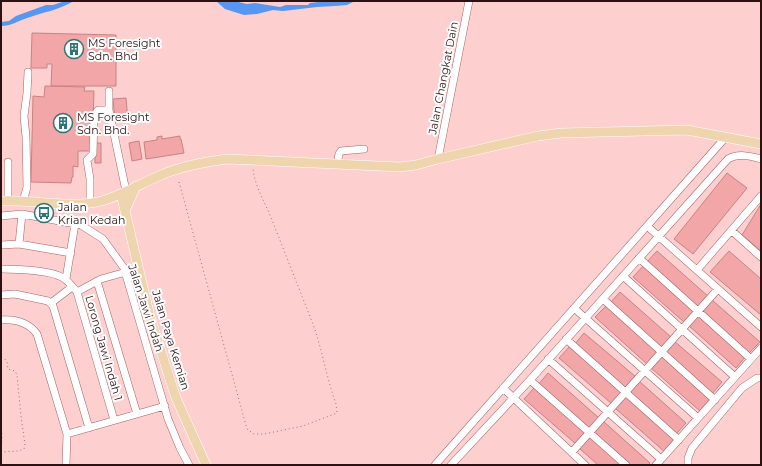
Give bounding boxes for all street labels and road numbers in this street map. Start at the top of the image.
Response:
street label: Jalan Changkat Dain [425,20,461,137]
street label: Jalan Jawi Indah [125,261,167,354]
street label: Jalan Paya Kemian [149,287,193,392]
street label: Lorong Jawi Indah 1 [82,294,126,402]

